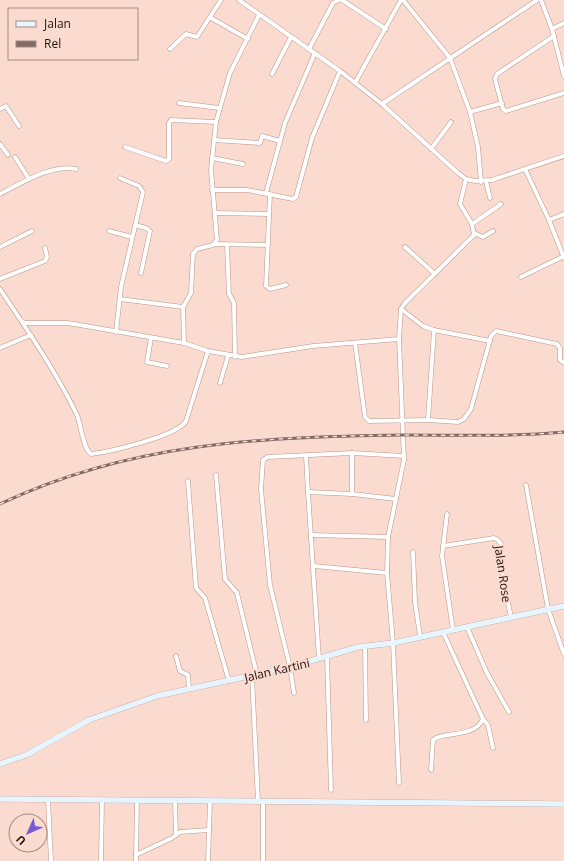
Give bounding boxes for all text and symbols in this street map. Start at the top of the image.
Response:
legend [8,8,138,60]
text: Jalan [43,15,71,32]
text: Rel [44,35,61,52]
street label: Jalan Rose [490,544,515,604]
street label: Jalan Kartini [242,654,311,686]
north arrow [8,813,48,853]
text: U [12,832,29,849]

